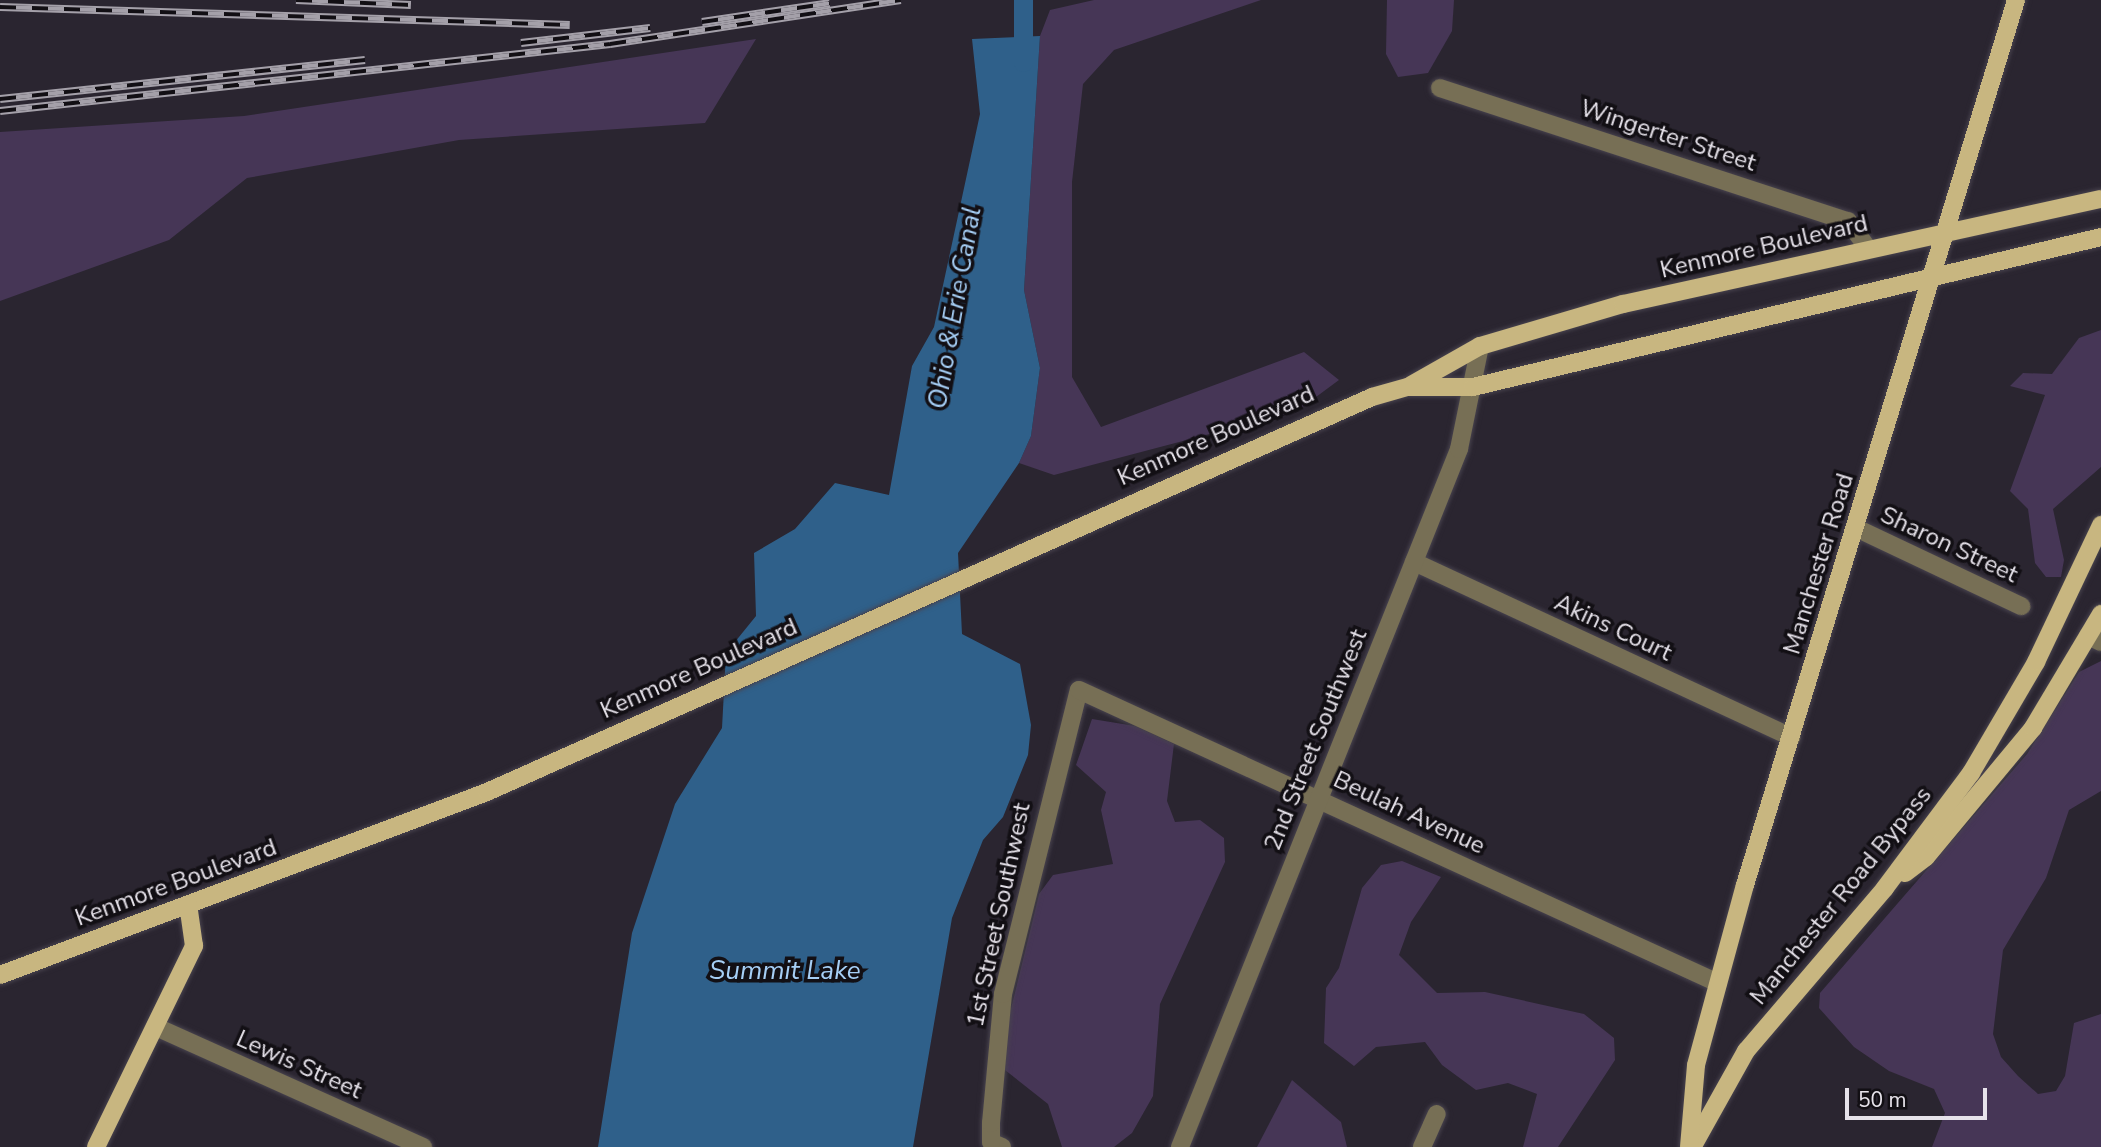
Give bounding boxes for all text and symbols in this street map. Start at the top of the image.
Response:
street label: Wingerter Street [1577,94,1759,178]
water label: Ohio & Erie Canal [922,205,988,411]
street label: Kenmore Boulevard [1657,209,1871,285]
street label: Kenmore Boulevard [1113,380,1319,492]
street label: Manchester Road [1778,470,1860,658]
street label: Sharon Street [1876,501,2022,589]
street label: Akins Court [1550,588,1676,668]
street label: Kenmore Boulevard [596,613,802,725]
street label: 2nd Street Southwest [1258,625,1374,855]
street label: Beulah Avenue [1329,765,1489,861]
street label: Manchester Road Bypass [1744,781,1938,1011]
street label: 1st Street Southwest [961,800,1037,1030]
street label: Kenmore Boulevard [71,833,281,933]
water label: Summit Lake [709,955,861,987]
street label: Lewis Street [232,1024,366,1106]
scale bar [1849,1074,1991,1118]
text: 50 m [1858,1086,1907,1114]

